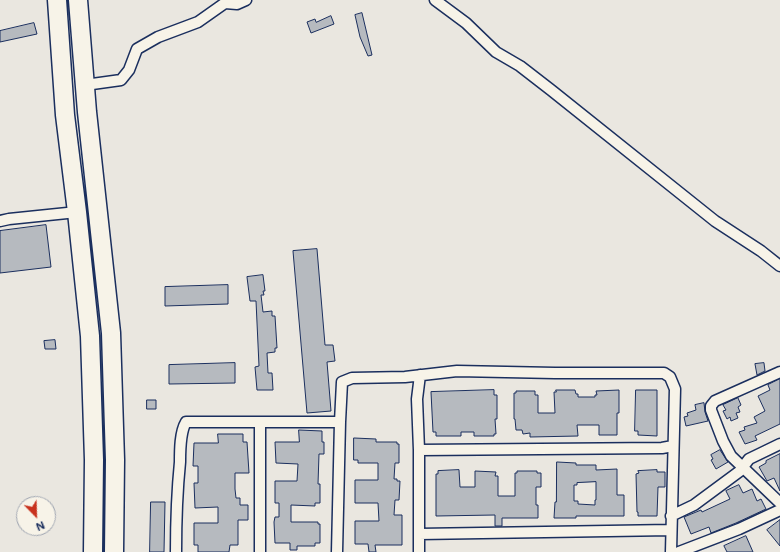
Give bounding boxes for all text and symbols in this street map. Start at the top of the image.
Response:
north arrow [16,496,56,536]
text: N [34,518,47,535]

